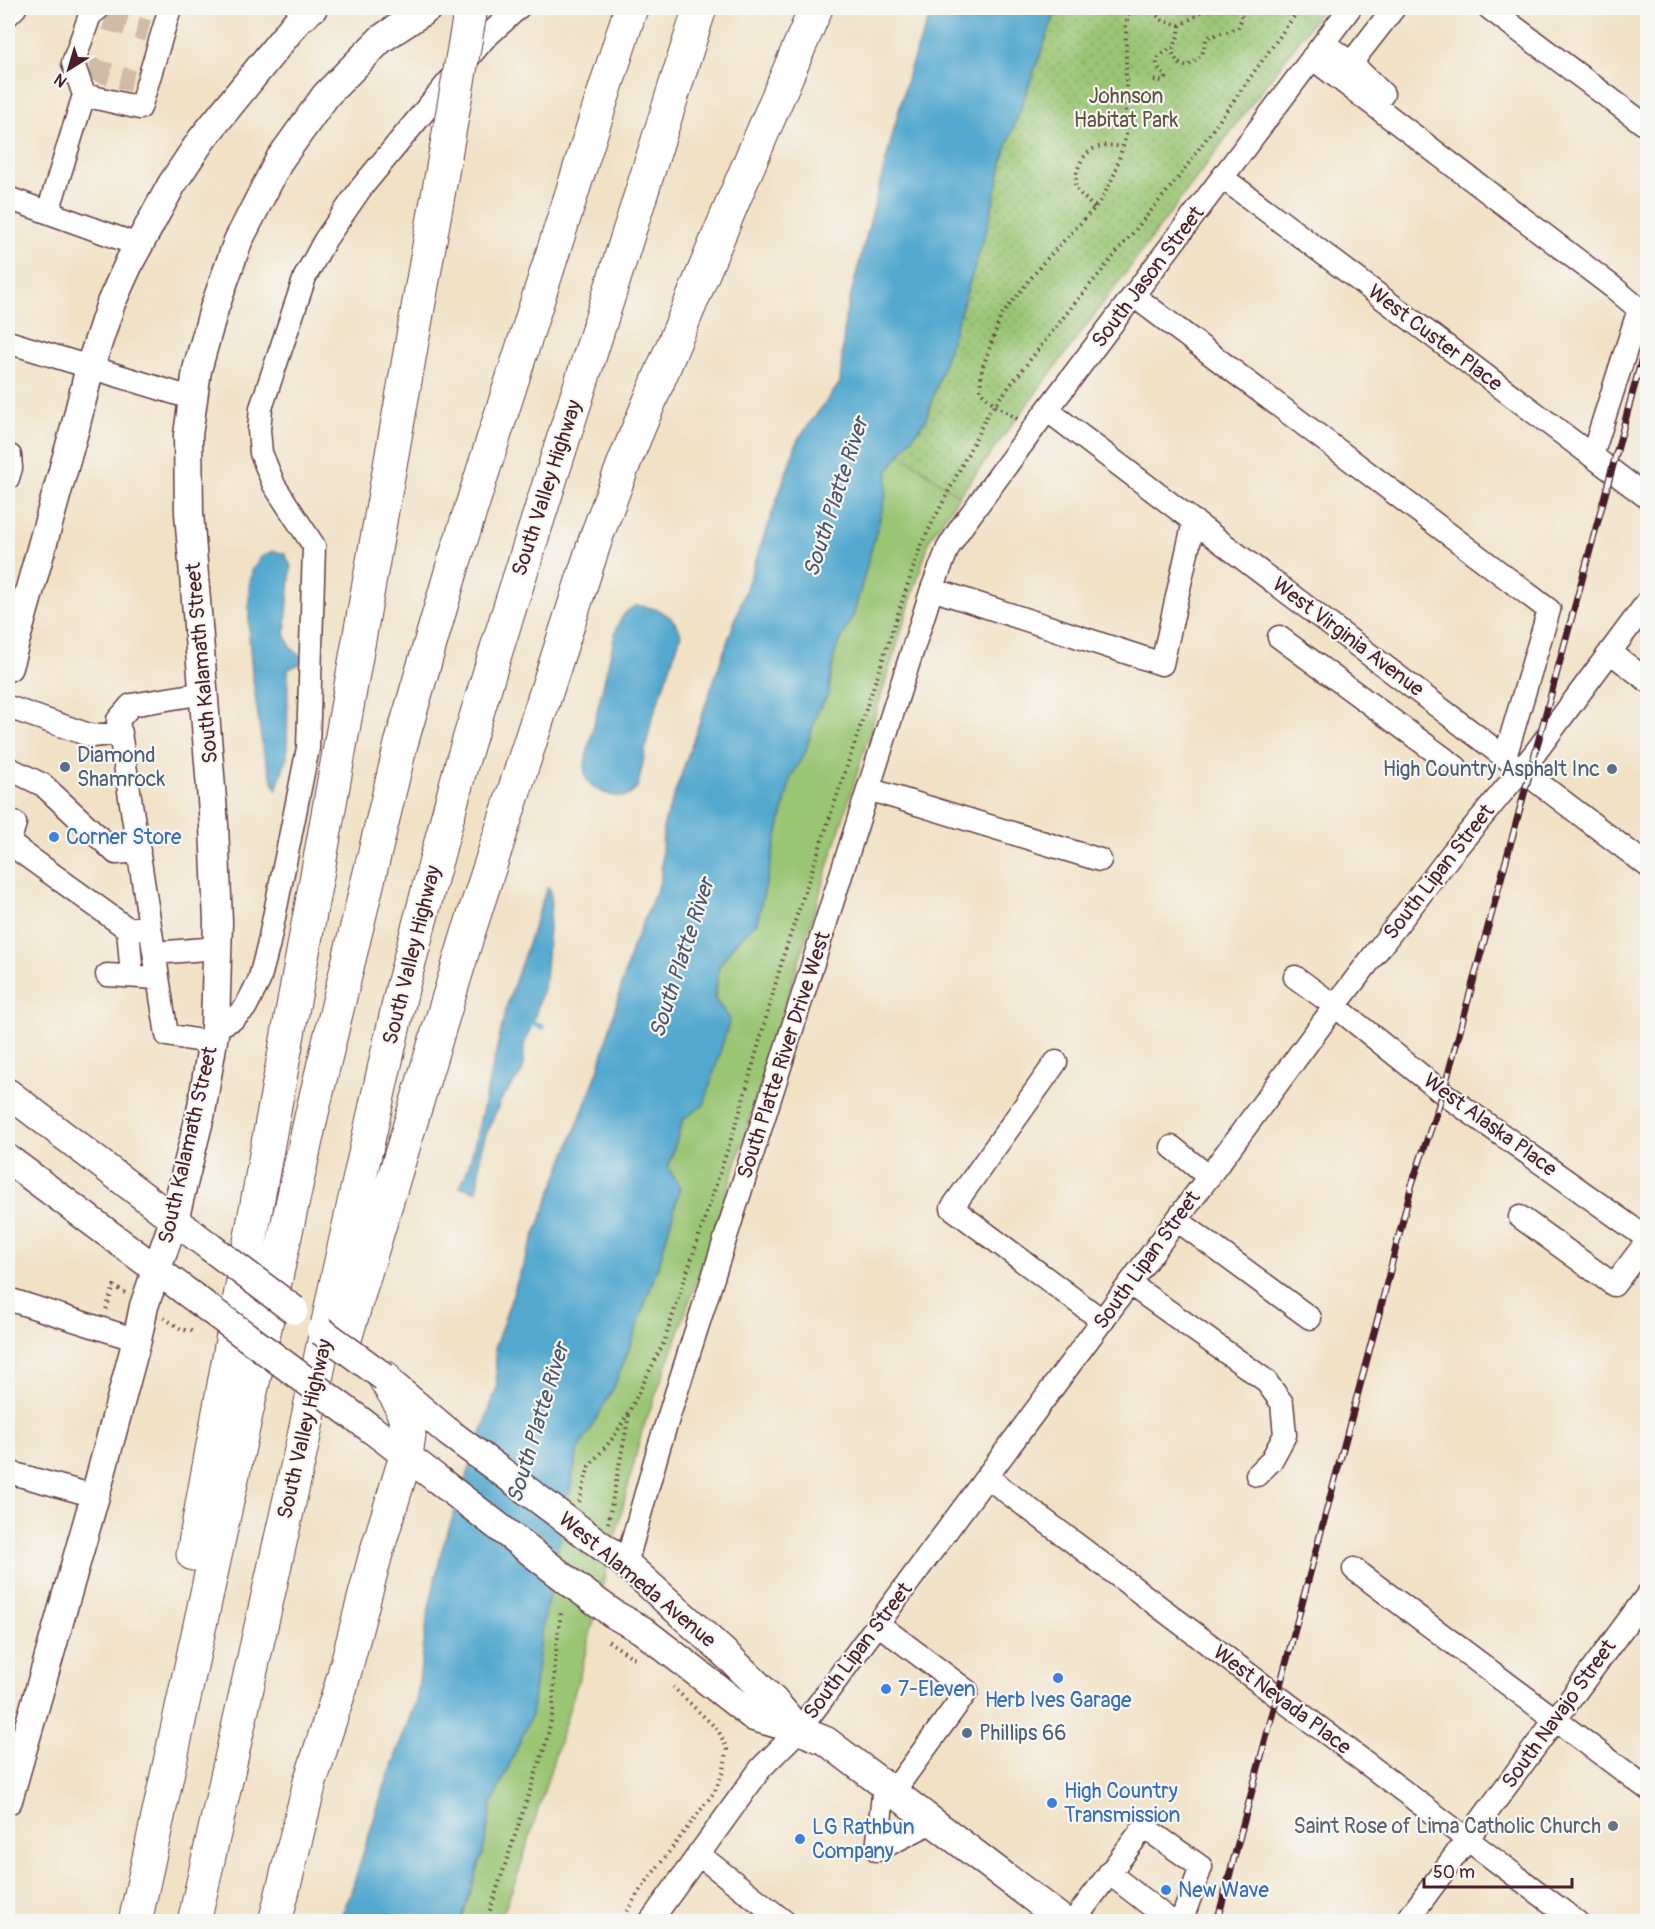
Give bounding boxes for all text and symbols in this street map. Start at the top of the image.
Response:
north arrow [39,39,99,99]
text: N [50,69,71,91]
park label: Johnson Habitat Park [1074,83,1178,134]
street label: South Jason Street [1086,200,1210,353]
street label: West Custer Place [1362,279,1508,398]
street label: South Valley Highway [506,396,588,580]
water label: South Platte River [797,411,876,580]
street label: South Kalamath Street [180,561,224,765]
street label: West Virginia Avenue [1267,571,1430,703]
place label: Diamond Shamrock [77,742,166,793]
place label: High Country Asphalt Inc [1383,756,1600,783]
marker: Diamond Shamrock [58,760,72,774]
marker: High Country Asphalt Inc [1605,762,1619,776]
street label: South Lipan Street [1378,798,1501,945]
place label: Corner Store [66,824,182,851]
marker: Corner Store [47,830,61,844]
street label: South Valley Highway [377,863,447,1047]
water label: South Platte River [643,872,722,1041]
street label: South Platte River Drive West [731,927,837,1182]
street label: South Kalamath Street [152,1043,224,1246]
street label: West Alaska Place [1418,1067,1563,1183]
street label: South Lipan Street [1088,1185,1207,1335]
street label: South Valley Highway [271,1336,339,1522]
water label: South Platte River [500,1337,577,1506]
street label: West Alameda Avenue [553,1506,722,1654]
street label: South Lipan Street [798,1577,919,1725]
street label: South Navajo Street [1496,1634,1622,1794]
street label: West Nevada Place [1207,1639,1357,1761]
marker: Herb Ives Garage [1051,1671,1065,1685]
place label: 7-Eleven [898,1676,976,1703]
marker: 7-Eleven [879,1682,893,1696]
place label: Herb Ives Garage [985,1687,1132,1714]
place label: Phillips 66 [979,1720,1066,1747]
marker: Phillips 66 [960,1726,974,1740]
place label: High Country Transmission [1064,1778,1180,1829]
marker: High Country Transmission [1045,1796,1059,1810]
place label: Saint Rose of Lima Catholic Church [1294,1813,1601,1840]
place label: LG Rathbun Company [812,1814,915,1865]
marker: Saint Rose of Lima Catholic Church [1606,1819,1620,1833]
marker: LG Rathbun Company [793,1832,807,1846]
scale bar [1424,1851,1572,1889]
text: 50 m [1433,1861,1475,1884]
place label: New Wave [1178,1877,1269,1904]
marker: New Wave [1159,1883,1173,1897]

